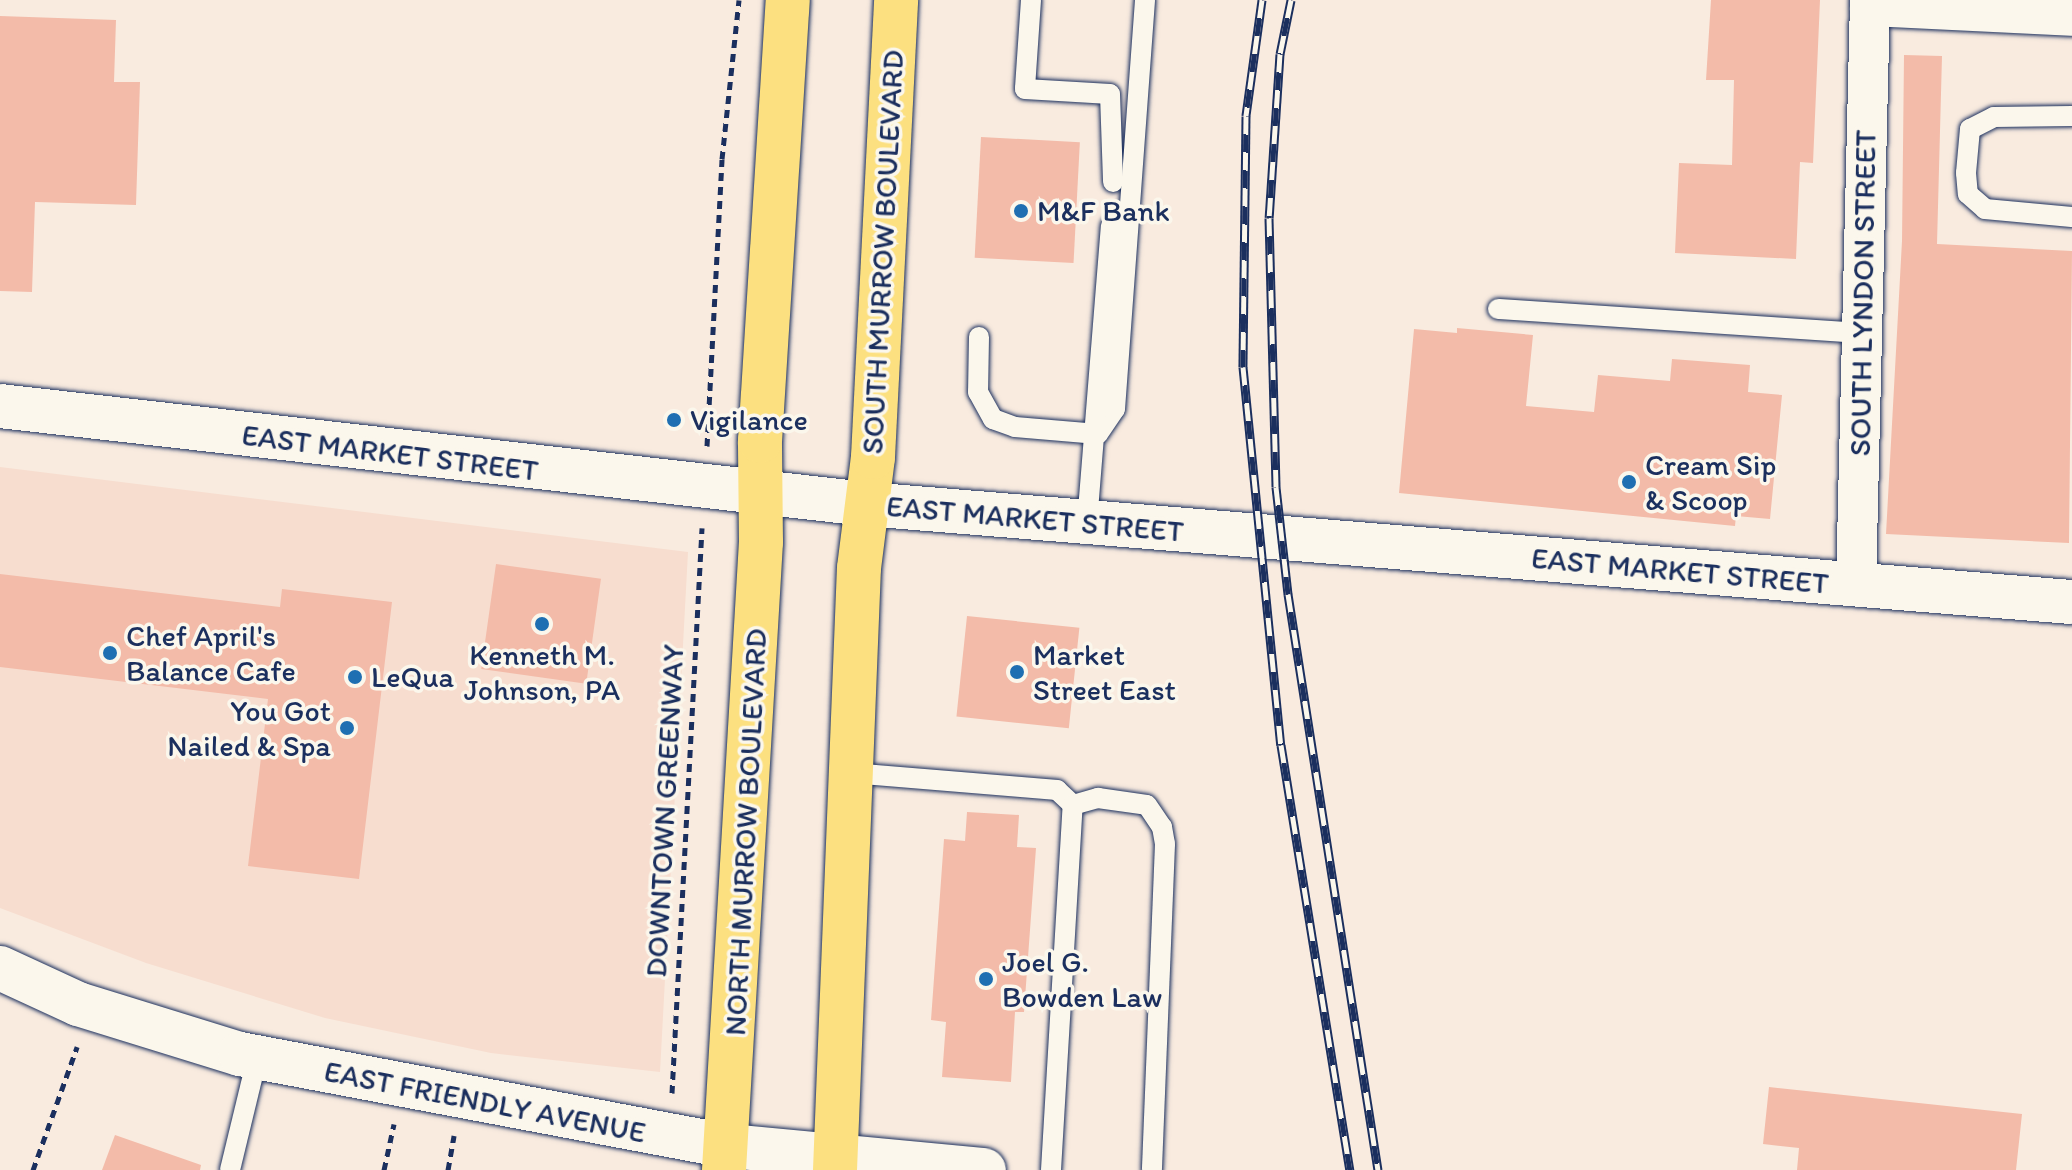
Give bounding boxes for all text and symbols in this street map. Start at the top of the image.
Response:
street label: SOUTH MURROW BOULEVARD [854,49,912,455]
street label: SOUTH LYNDON STREET [1842,130,1884,456]
place label: M&F Bank [1037,193,1170,229]
marker: M&F Bank [1012,202,1030,220]
place label: Vigilance [690,402,808,438]
marker: Vigilance [665,411,683,429]
street label: EAST MARKET STREET [239,417,541,489]
place label: Cream Sip & Scoop [1645,447,1776,518]
marker: Cream Sip & Scoop [1620,473,1638,491]
street label: EAST MARKET STREET [884,488,1186,550]
street label: EAST MARKET STREET [1529,540,1831,602]
marker: Kenneth M. Johnson, PA [533,615,551,633]
place label: Chef April's Balance Cafe [126,618,296,688]
street label: NORTH MURROW BOULEVARD [717,628,775,1036]
place label: Kenneth M. Johnson, PA [464,637,620,708]
place label: Market Street East [1033,637,1176,708]
marker: Chef April's Balance Cafe [101,644,119,662]
street label: DOWNTOWN GREENWAY [638,644,692,978]
place label: LeQua [371,659,454,695]
marker: Market Street East [1008,663,1026,681]
marker: LeQua [346,668,364,686]
place label: You Got Nailed & Spa [167,693,331,764]
marker: You Got Nailed & Spa [338,719,356,737]
place label: Joel G. Bowden Law [1002,944,1162,1014]
marker: Joel G. Bowden Law [977,970,995,988]
street label: EAST FRIENDLY AVENUE [321,1053,649,1151]

